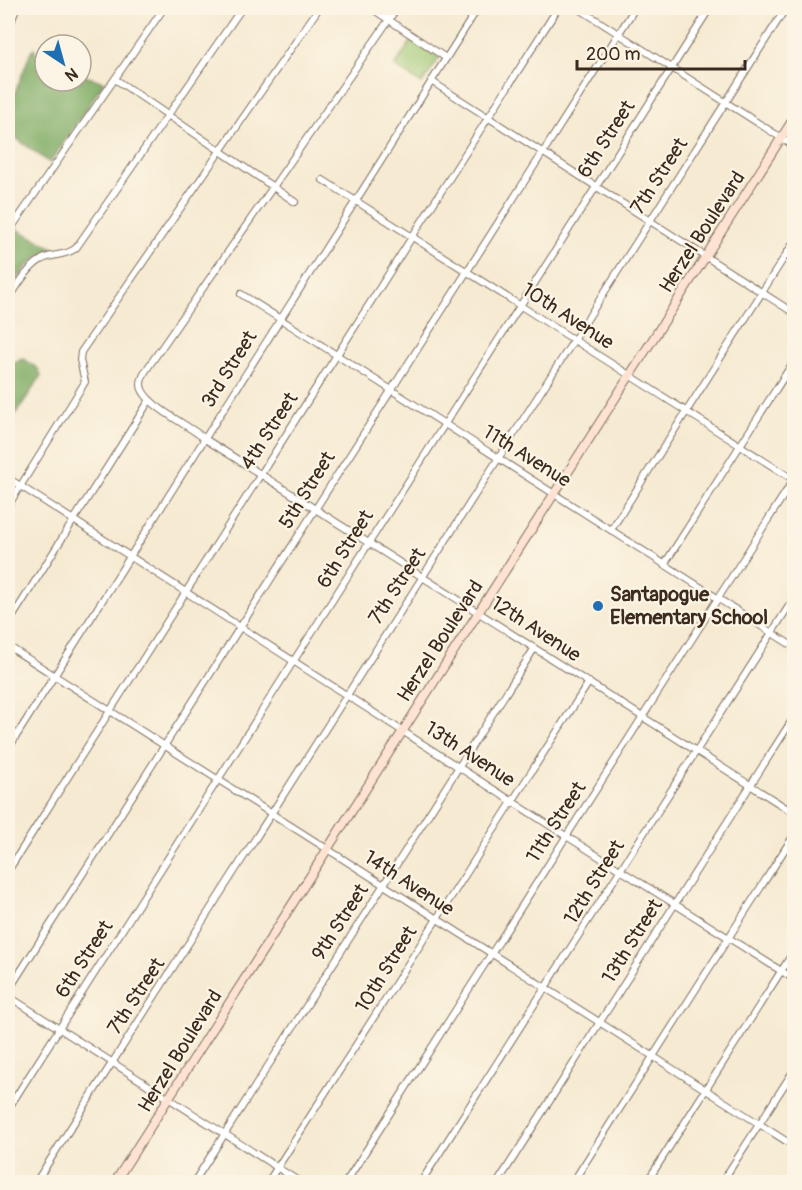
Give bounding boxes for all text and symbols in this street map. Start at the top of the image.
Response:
north arrow [33,33,93,93]
scale bar [577,33,745,71]
text: 200 m [586,43,641,66]
text: N [61,63,81,86]
street label: 6th Street [572,95,641,183]
street label: 7th Street [625,132,694,219]
street label: Herzel Boulevard [653,167,751,297]
street label: 10th Avenue [517,277,619,355]
street label: 3rd Street [196,325,263,412]
street label: 4th Street [235,387,304,475]
street label: 11th Avenue [478,419,576,493]
street label: 5th Street [273,446,341,533]
street label: 6th Street [311,504,379,593]
street label: 7th Street [363,542,432,629]
street label: Herzel Boulevard [391,576,489,706]
place label: Santapogue Elementary School [610,582,768,630]
street label: 12th Avenue [486,591,586,667]
marker: Santapogue Elementary School [591,599,605,613]
street label: 13th Avenue [420,716,520,792]
street label: 11th Street [521,776,592,867]
street label: 12th Street [558,834,630,929]
street label: 14th Avenue [359,845,459,922]
street label: 9th Street [306,878,374,965]
street label: 13th Street [596,893,668,988]
street label: 6th Street [50,915,119,1003]
street label: 10th Street [350,920,423,1017]
street label: 7th Street [102,952,171,1039]
street label: Herzel Boulevard [132,985,228,1117]

